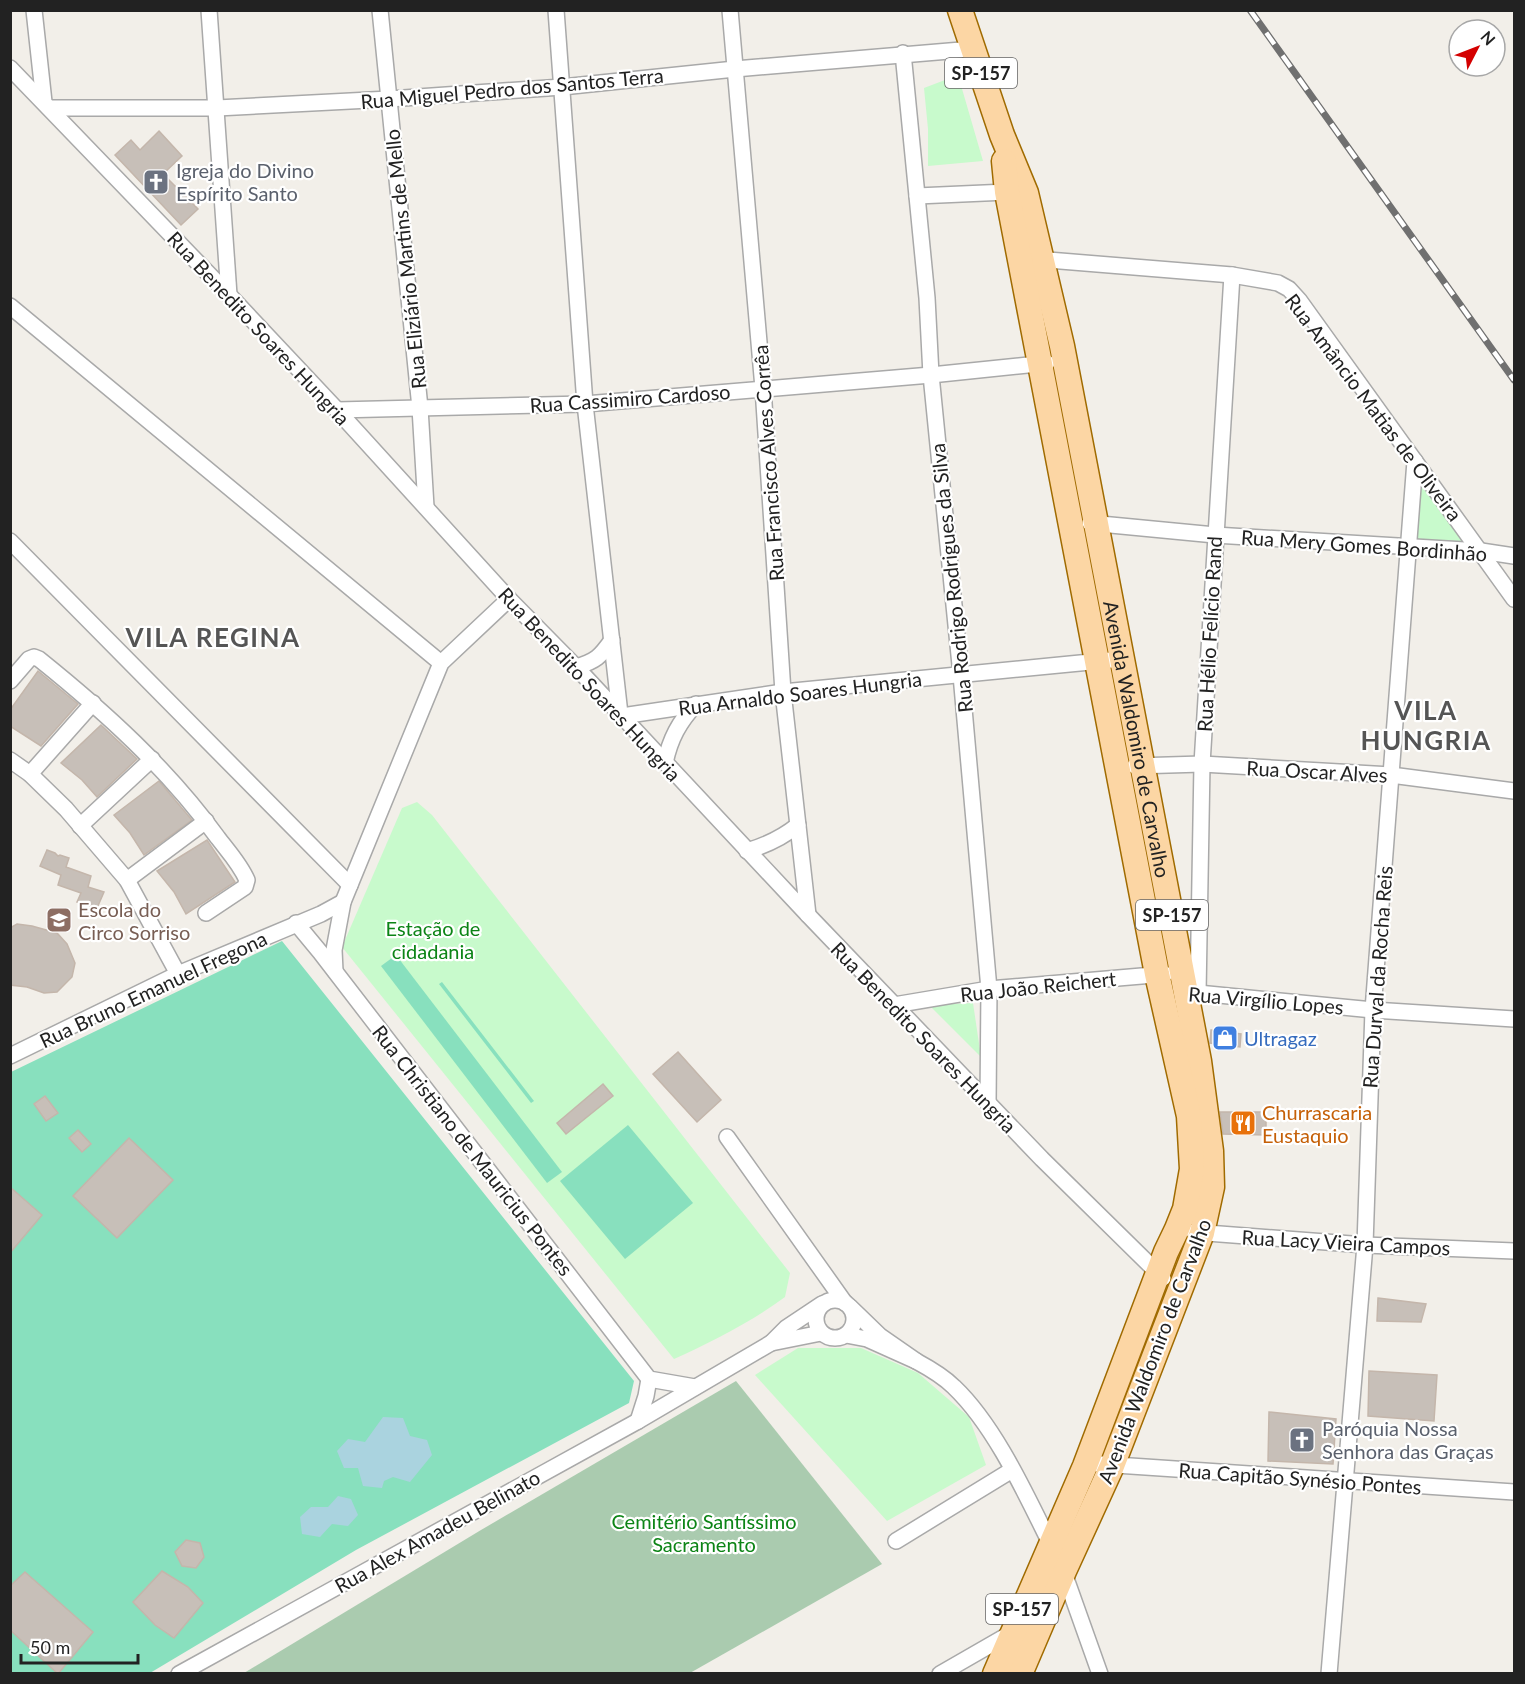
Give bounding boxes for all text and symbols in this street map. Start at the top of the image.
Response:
north arrow [1447,18,1507,78]
text: N [1477,27,1500,49]
road number: SP-157 [945,58,1017,88]
street label: Rua Miguel Pedro dos Santos Terra [360,63,664,113]
street label: Rua Eliziário Martins de Mello [379,128,431,390]
place label: Igreja do Divino Espírito Santo [176,158,314,205]
church icon: Igreja do Divino Espírito Santo [141,167,171,197]
street label: Rua Benedito Soares Hungria [163,226,355,430]
street label: Rua Amâncio Matias de Oliveira [1281,289,1467,525]
street label: Rua Francisco Alves Corrêa [748,344,788,582]
street label: Rua Cassimiro Cardoso [529,379,731,417]
street label: Rua Rodrigo Rodrigues da Silva [925,442,977,714]
street label: Rua Mery Gomes Bordinhão [1240,524,1488,566]
street label: Rua Hélio Felício Rand [1192,536,1226,732]
street label: Rua Benedito Soares Hungria [494,582,686,786]
street label: Avenida Waldomiro de Carvalho [1099,598,1176,880]
district label: VILA REGINA [124,621,301,653]
street label: Rua Arnaldo Soares Hungria [677,666,923,720]
district label: VILA HUNGRIA [1360,694,1492,756]
street label: Rua Oscar Alves [1246,755,1388,787]
street label: Rua Durval da Rocha Reis [1357,865,1397,1089]
place label: Escola do Circo Sorriso [78,897,190,944]
road number: SP-157 [1136,900,1208,930]
school or university icon: Escola do Circo Sorriso [44,905,74,935]
park label: Estação de cidadania [386,916,480,963]
street label: Rua Bruno Emanuel Fregona [36,926,270,1052]
street label: Rua Benedito Soares Hungria [826,937,1022,1137]
street label: Rua João Reichert [959,966,1117,1006]
street label: Rua Virgílio Lopes [1187,981,1345,1019]
street label: Rua Christiano de Mauricius Pontes [368,1020,578,1280]
shop icon: Ultragaz [1210,1023,1240,1053]
place label: Ultragaz [1244,1026,1317,1050]
place label: Churrascaria Eustaquio [1262,1100,1372,1147]
restaurant icon: Churrascaria Eustaquio [1228,1108,1258,1138]
street label: Avenida Waldomiro de Carvalho [1092,1215,1216,1487]
street label: Rua Lacy Vieira Campos [1241,1225,1451,1259]
place label: Paróquia Nossa Senhora das Graças [1322,1416,1494,1463]
church icon: Paróquia Nossa Senhora das Graças [1287,1425,1317,1455]
street label: Rua Capitão Synésio Pontes [1178,1458,1422,1498]
street label: Rua Alex Amadeu Belinato [330,1465,544,1597]
park label: Cemitério Santíssimo Sacramento [611,1509,797,1556]
road number: SP-157 [986,1594,1058,1624]
scale bar [21,1627,138,1665]
text: 50 m [30,1636,70,1658]

